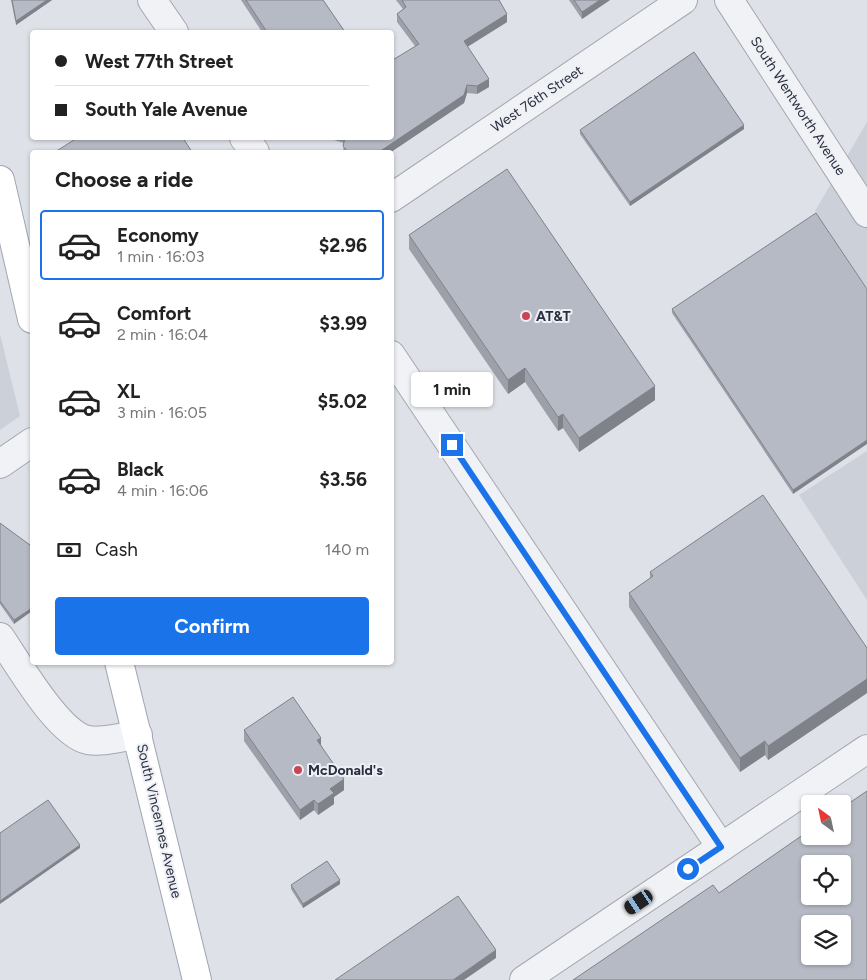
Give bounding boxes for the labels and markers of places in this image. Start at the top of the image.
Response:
place label: AT&T [536,308,571,325]
marker: AT&T [520,310,532,322]
place label: McDonald's [308,762,383,779]
marker: McDonald's [292,764,304,776]

